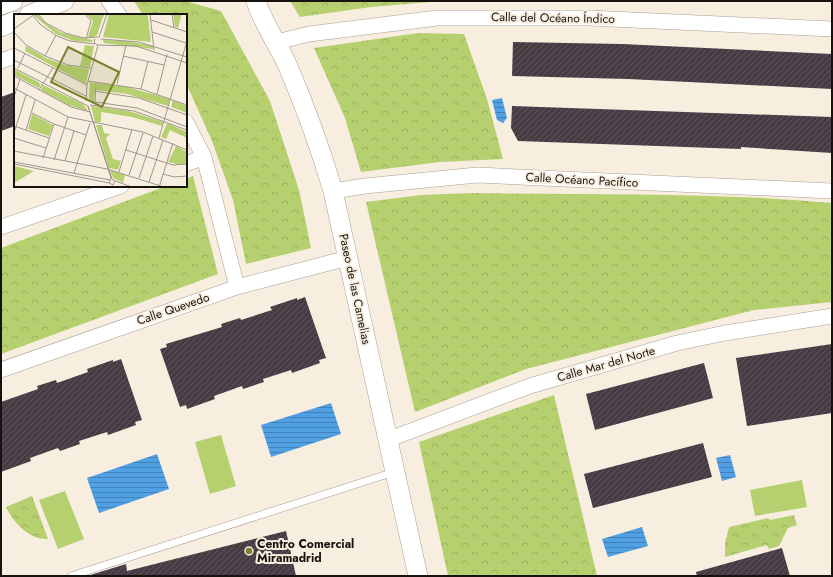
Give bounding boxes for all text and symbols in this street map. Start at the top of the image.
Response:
street label: Calle del Océano Índico [491,8,615,28]
inset map [14,14,187,187]
street label: Calle Océano Pacífico [525,168,639,192]
street label: Paseo de las Camelias [334,232,376,346]
street label: Calle Quevedo [134,288,212,330]
street label: Calle Mar del Norte [555,341,657,387]
place label: Centro Comercial Miramadrid [257,535,354,567]
marker: Centro Comercial Miramadrid [244,546,254,556]

